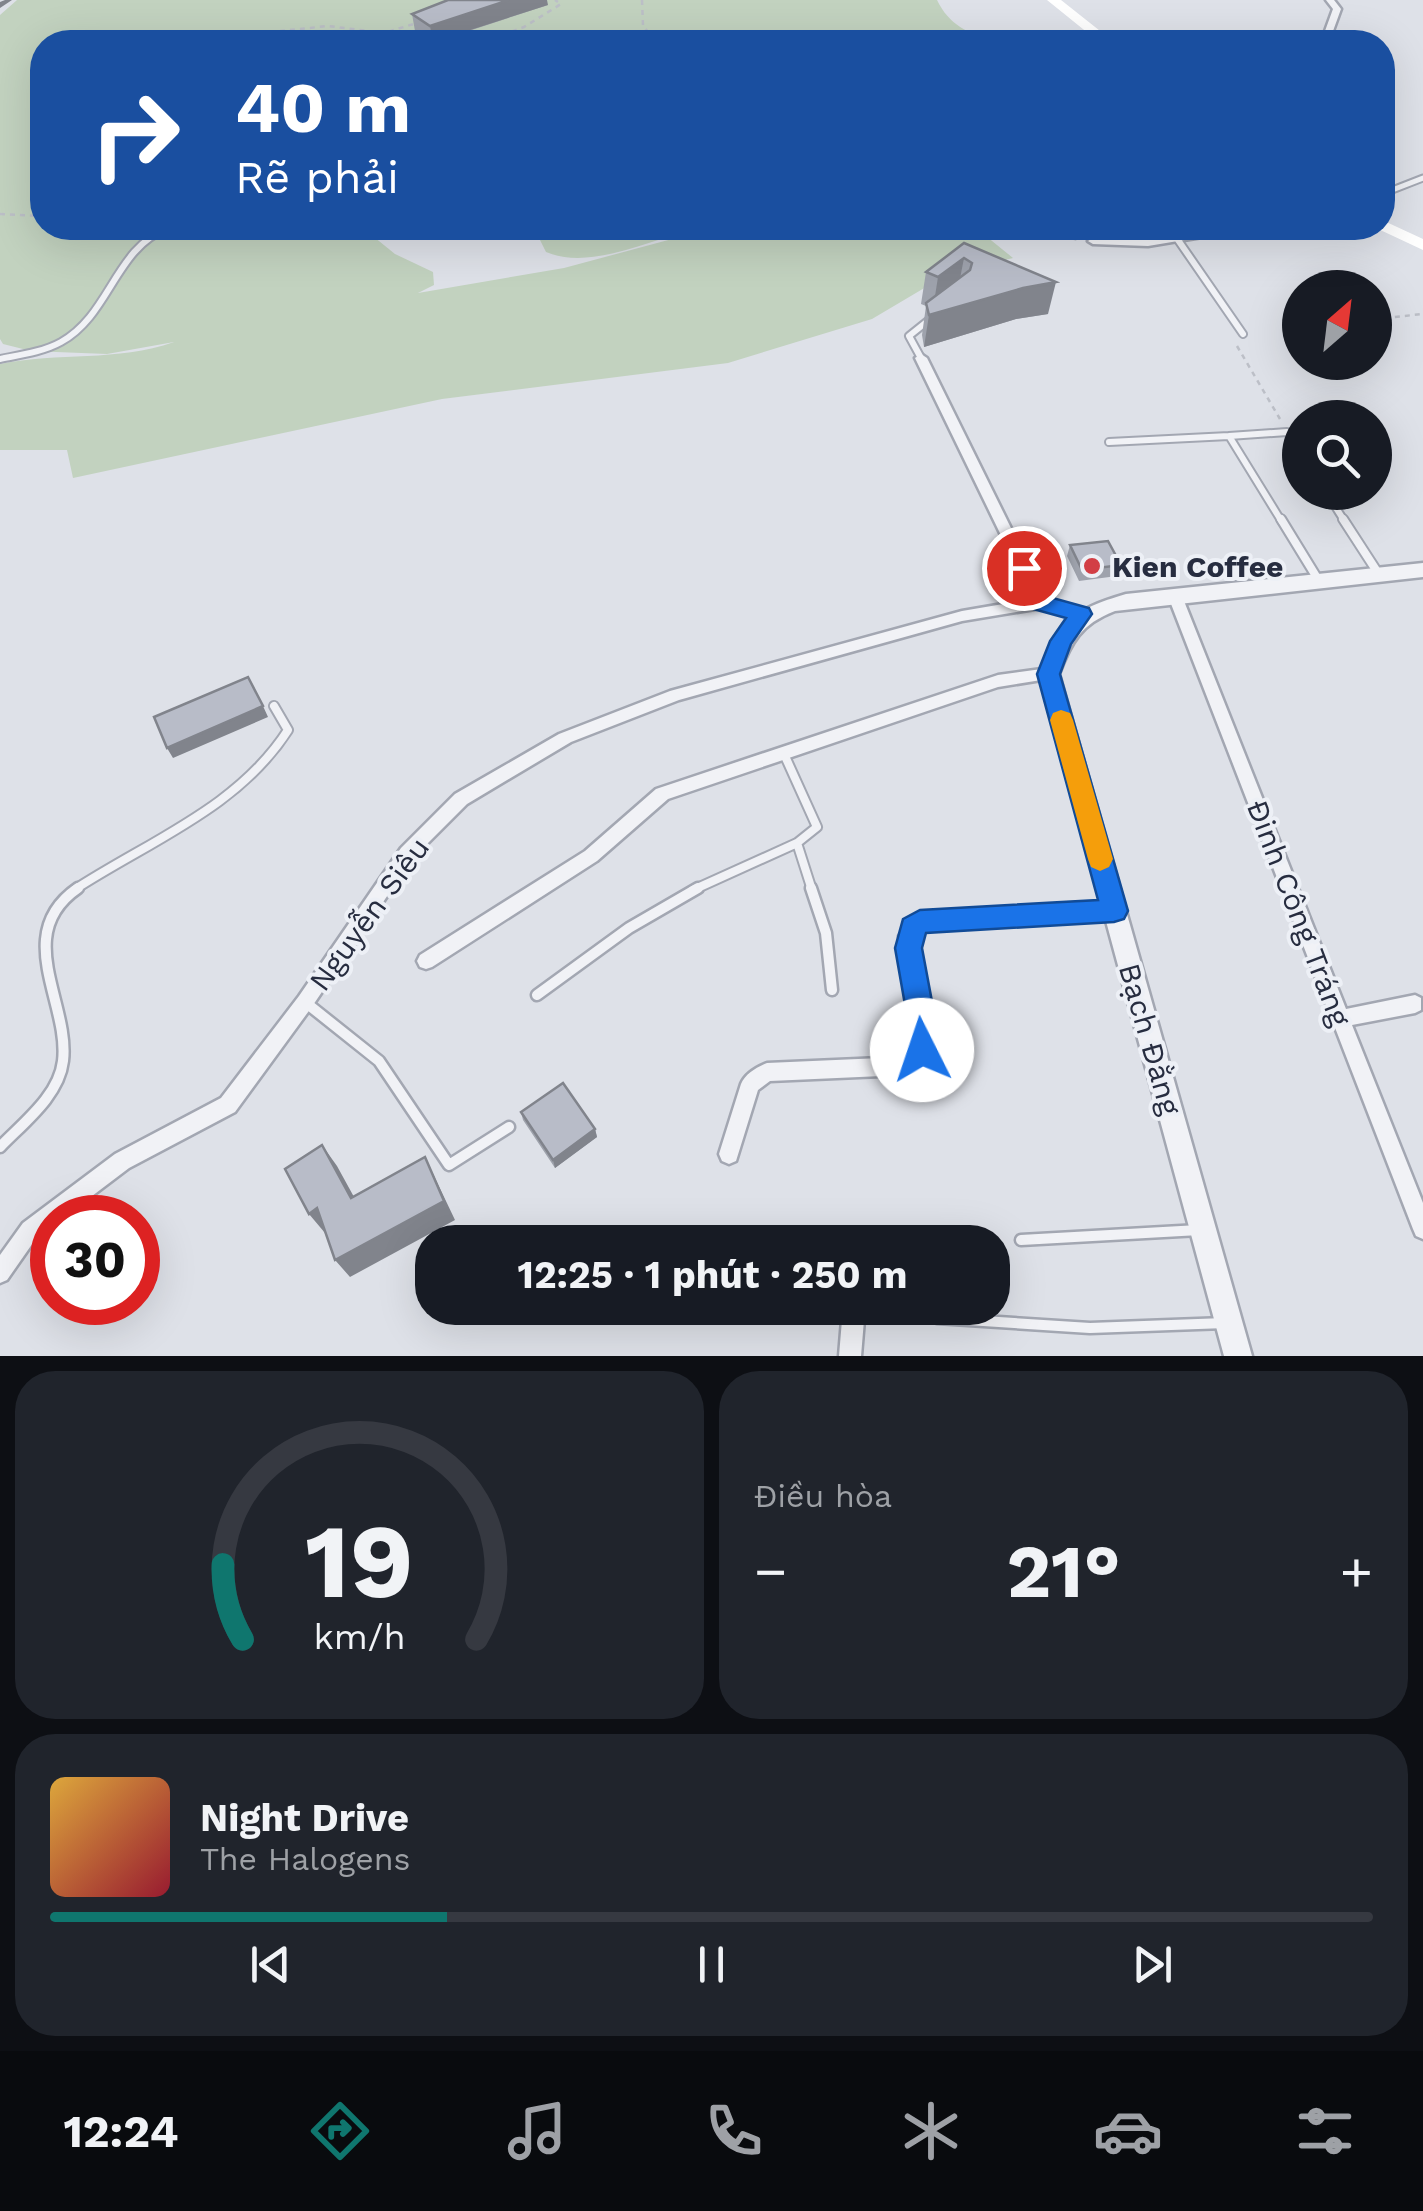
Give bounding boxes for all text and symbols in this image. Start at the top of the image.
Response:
text: 40 m [235,67,411,149]
icon: right [70,70,200,200]
text: Rẽ phải [235,151,399,204]
north arrow [1282,270,1392,380]
map controls [1282,270,1392,510]
button: search [1282,400,1392,510]
pin [982,526,1067,611]
icon: arrive [997,541,1052,596]
place label: Kien Coffee [1112,549,1283,584]
marker: Kien Coffee [1081,555,1103,577]
street label: Đinh Công Tráng [1240,795,1358,1031]
street label: Nguyễn Siêu [302,831,436,997]
street label: Bạch Đằng [1112,959,1188,1119]
position arrow [870,998,974,1102]
speed limit sign: 30 [30,1195,160,1325]
text: 12:25 · 1 phút · 250 m [518,1253,907,1297]
text: Điều hòa [754,1477,892,1515]
text: 19 [305,1500,414,1622]
text: 21° [1006,1527,1121,1615]
text: − [754,1539,787,1603]
text: + [1340,1539,1373,1603]
text: km/h [313,1616,406,1658]
text: Night Drive [200,1796,409,1840]
text: The Halogens [200,1840,410,1878]
icon: previous [243,1937,298,1992]
icon: pause [684,1937,739,1992]
icon: next [1125,1937,1180,1992]
icon: directions [305,2096,375,2166]
icon: music [502,2096,572,2166]
icon: phone [699,2096,769,2166]
icon: climate [896,2096,966,2166]
icon: car [1093,2096,1163,2166]
icon: filters [1290,2096,1360,2166]
text: 12:24 [63,2105,179,2158]

